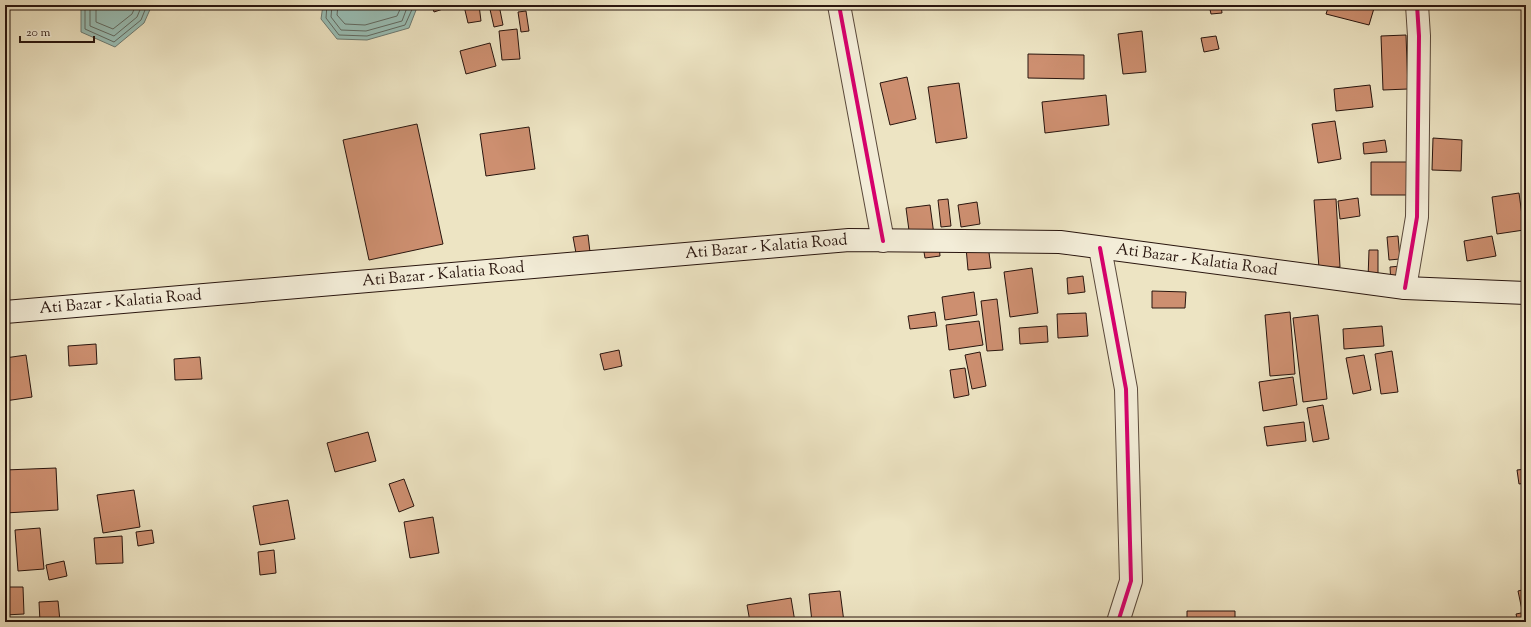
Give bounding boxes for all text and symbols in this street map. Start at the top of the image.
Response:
scale bar [20,18,94,44]
text: 20 m [26,24,51,42]
street label: Ati Bazar - Kalatia Road [684,229,848,265]
street label: Ati Bazar - Kalatia Road [1114,238,1279,282]
street label: Ati Bazar - Kalatia Road [361,256,526,293]
street label: Ati Bazar - Kalatia Road [38,284,203,321]

